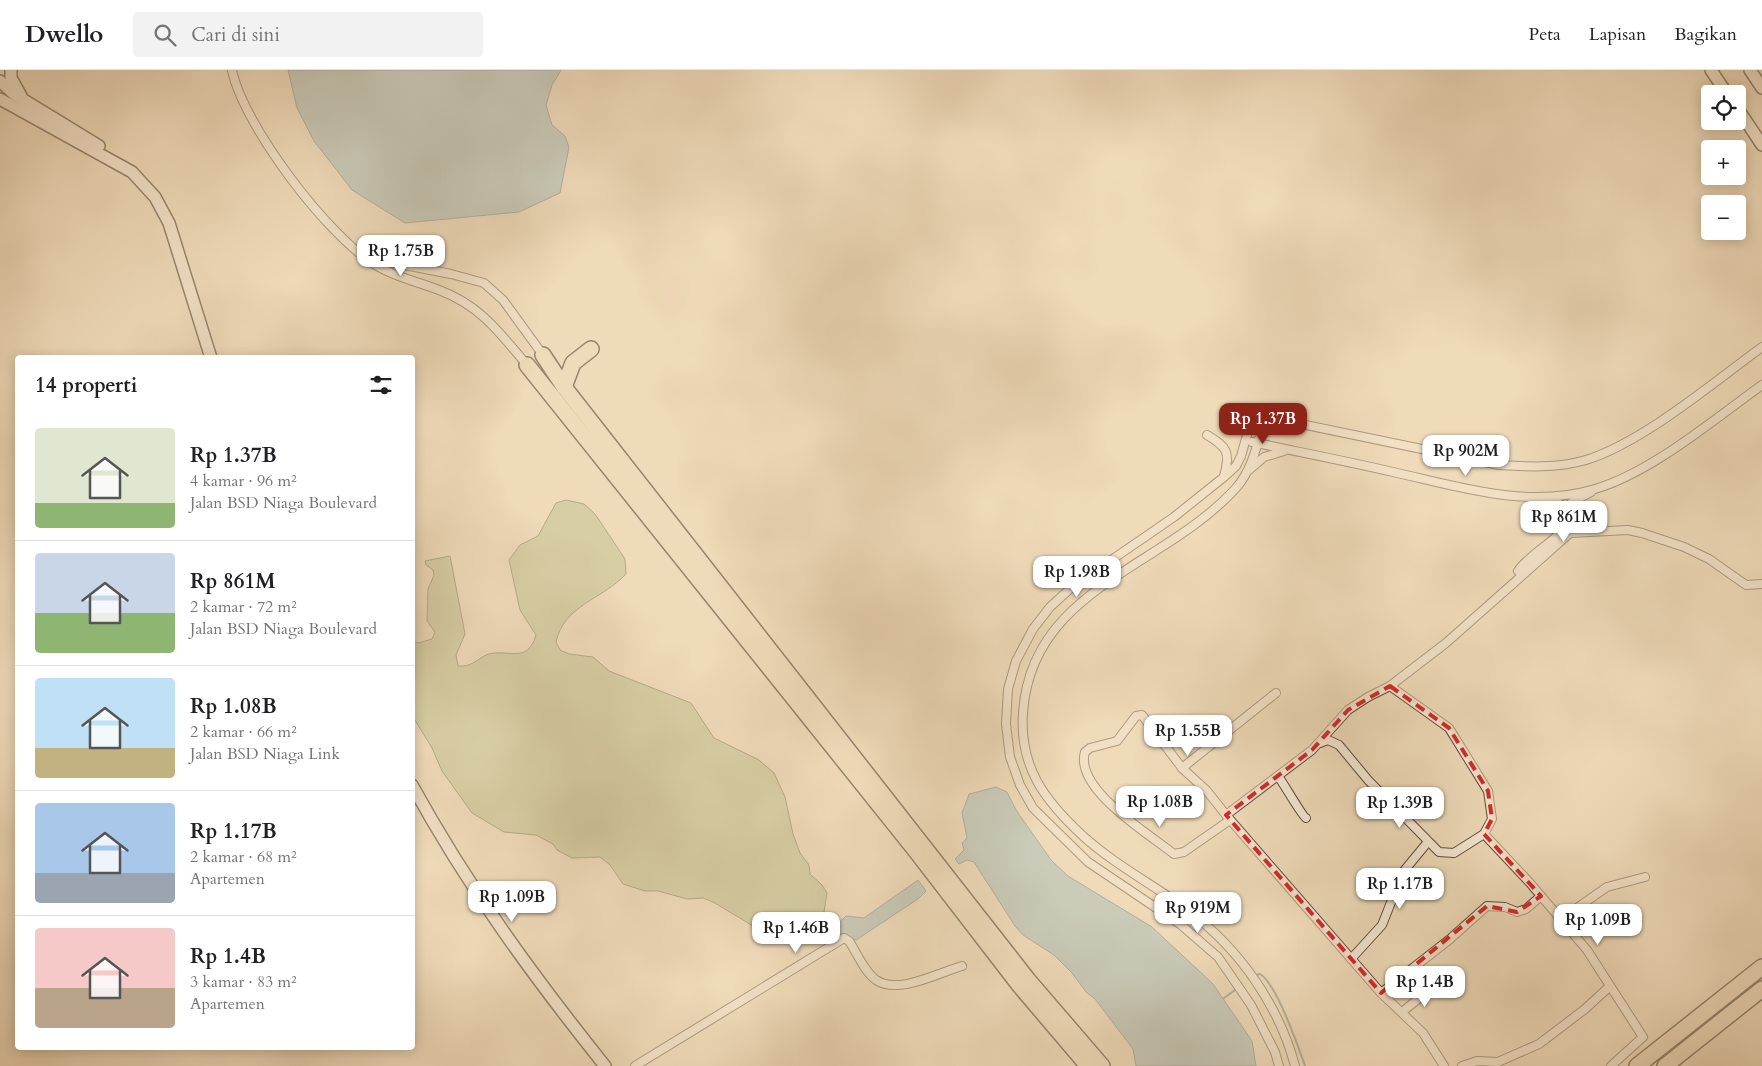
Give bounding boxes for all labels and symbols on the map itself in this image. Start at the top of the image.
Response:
pin: Rp 1.75B [349,234,453,277]
pin: Rp 1.37B [1211,402,1315,445]
pin: Rp 902M [1420,434,1512,477]
pin: Rp 861M [1518,500,1610,543]
pin: Rp 1.98B [1025,556,1129,598]
pin: Rp 1.55B [1136,714,1240,757]
pin: Rp 1.08B [1108,786,1212,828]
pin: Rp 1.39B [1348,786,1452,829]
pin: Rp 1.17B [1348,868,1452,910]
pin: Rp 1.09B [460,880,564,923]
pin: Rp 919M [1152,892,1244,934]
pin: Rp 1.09B [1546,904,1650,946]
pin: Rp 1.46B [744,912,848,954]
pin: Rp 1.4B [1379,966,1471,1008]

